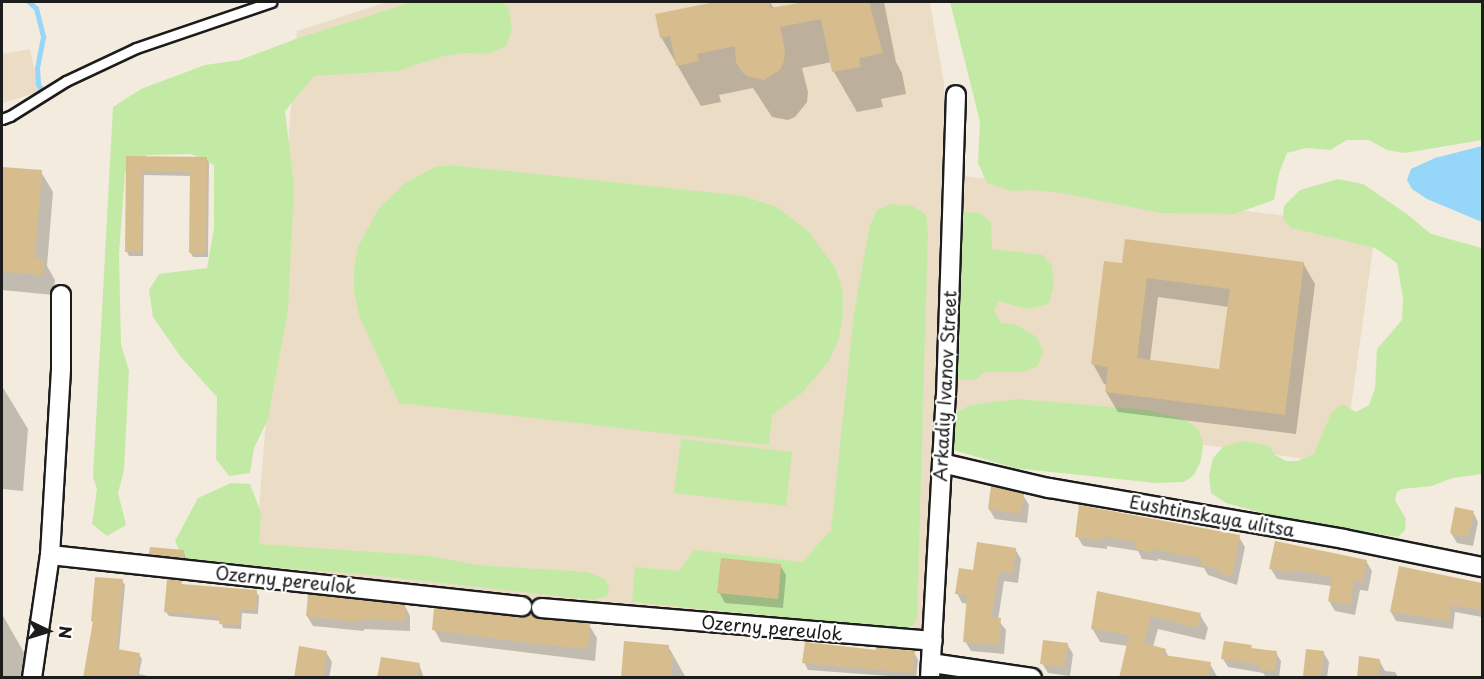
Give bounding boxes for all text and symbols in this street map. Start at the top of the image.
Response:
street label: Arkadiy Ivanov Street [929,290,961,482]
street label: Eushtinskaya ulitsa [1127,491,1297,541]
street label: Ozerny pereulok [213,562,359,598]
north arrow [18,601,78,661]
street label: Ozerny pereulok [700,611,844,645]
text: N [54,625,78,639]

